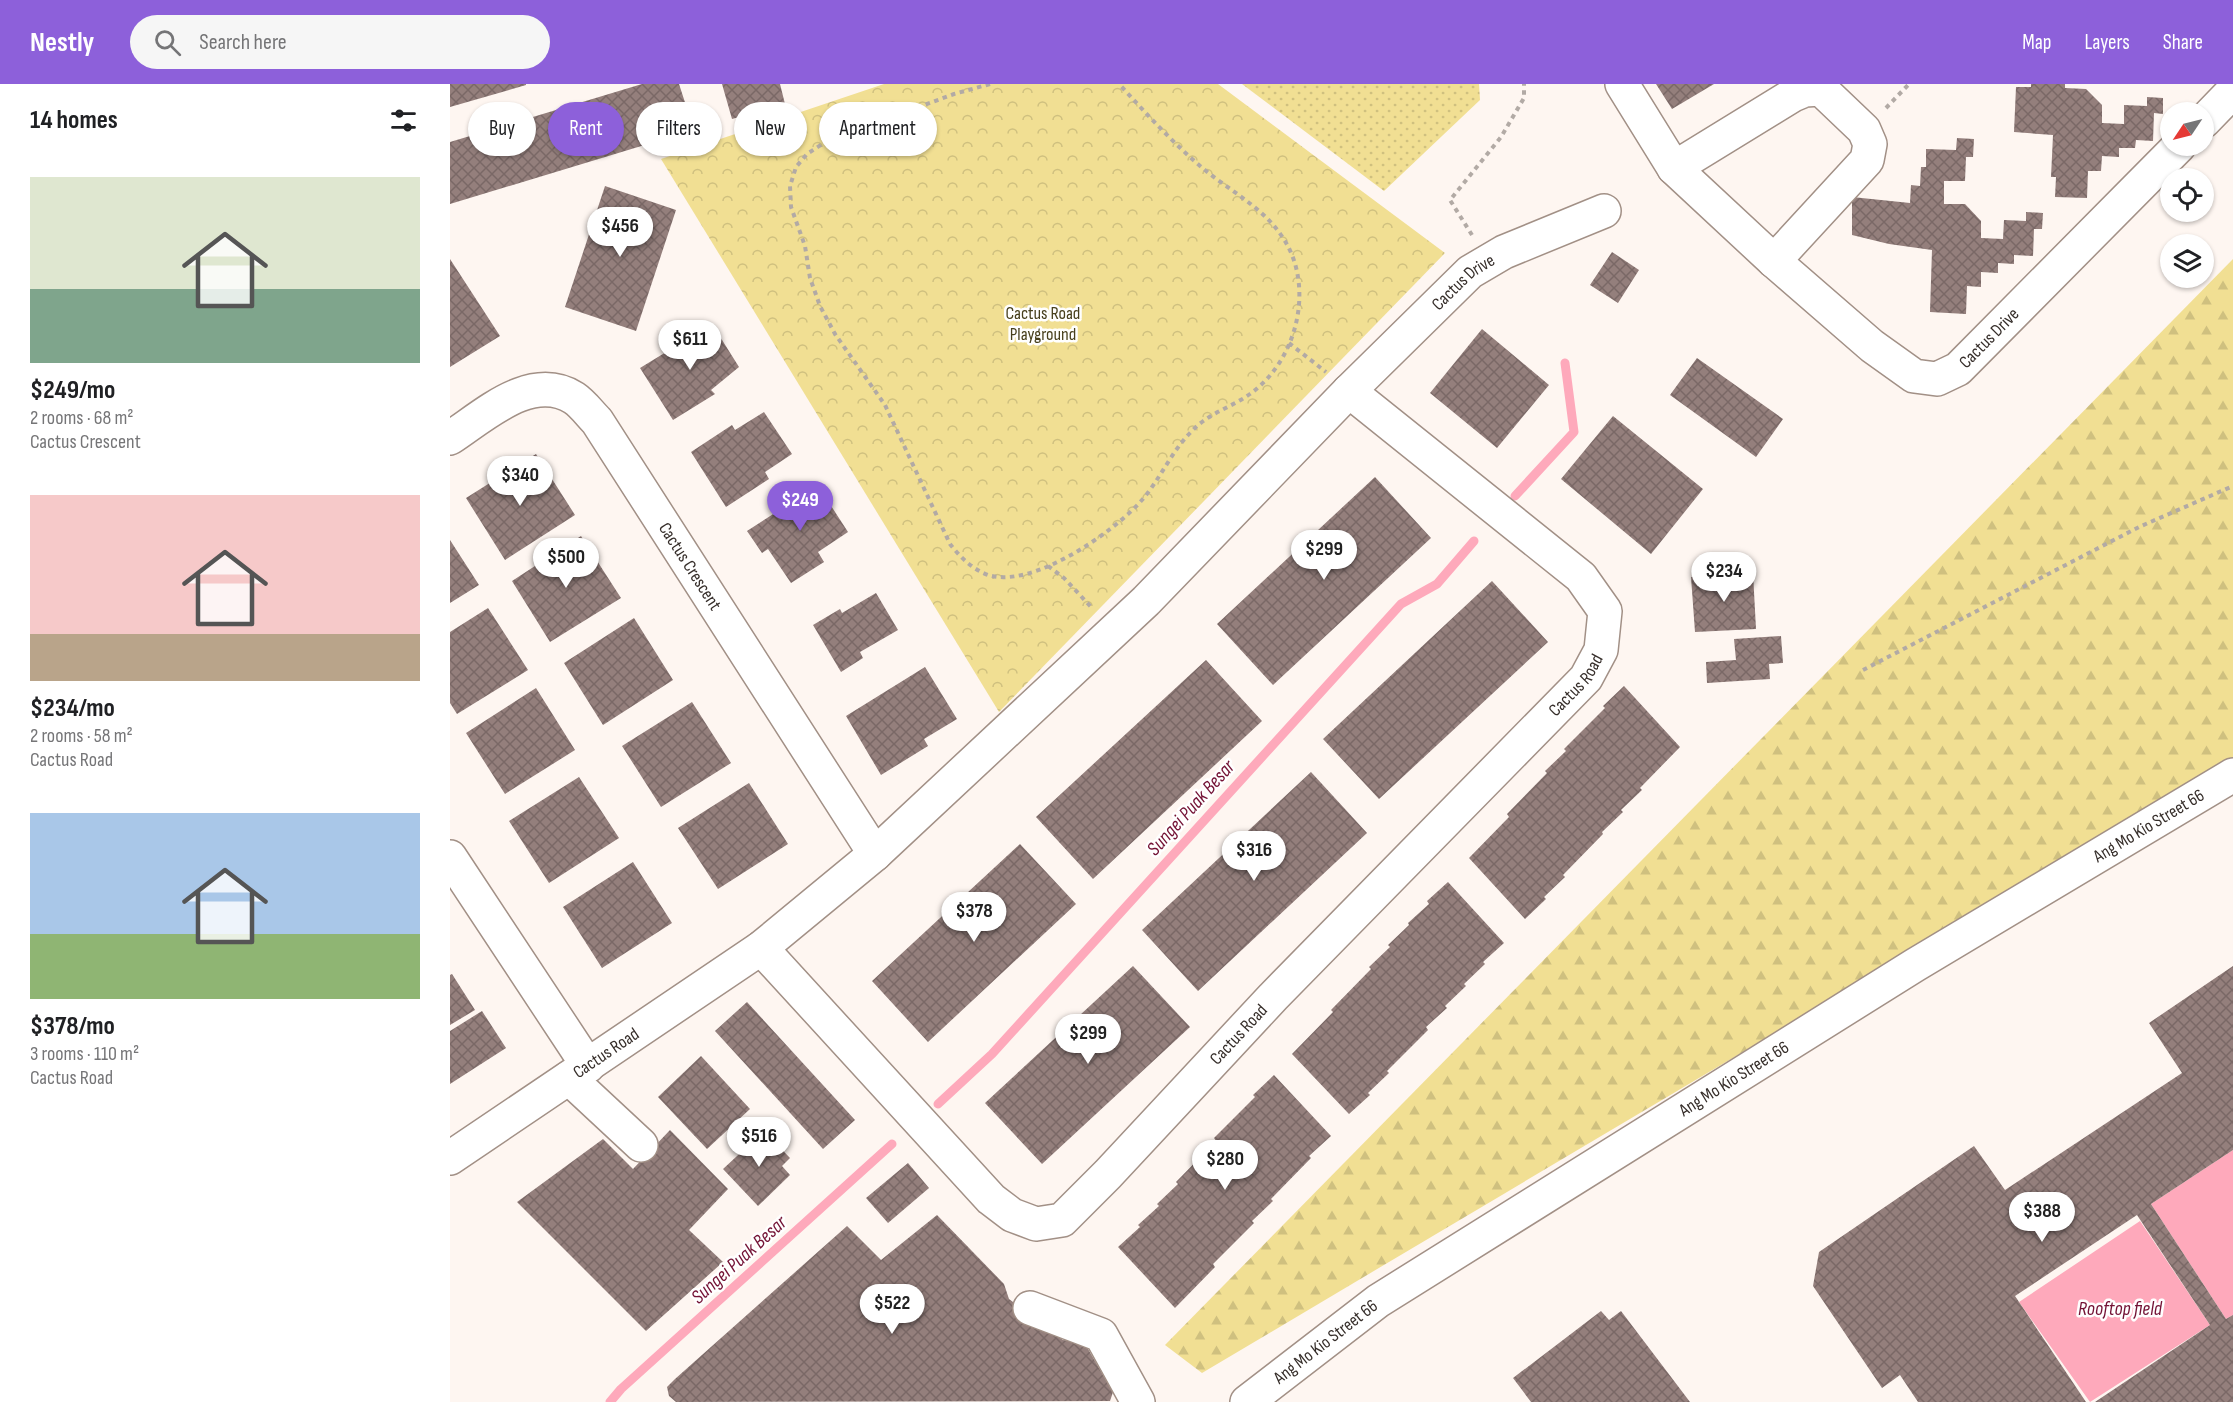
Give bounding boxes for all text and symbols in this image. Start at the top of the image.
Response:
search box [130,15,550,69]
text: Nestly [30,26,94,59]
icon: search [151,26,184,59]
text: Search here [199,29,287,56]
text: Map [2022,30,2051,55]
text: Layers [2084,30,2130,55]
text: Share [2163,30,2203,55]
chip: Buy [468,102,536,156]
chip: Rent [548,102,624,156]
chip: Filters [636,102,722,156]
chip: New [734,102,807,156]
chip: Apartment [819,102,937,156]
north arrow [2160,102,2214,156]
map controls [2160,102,2214,288]
icon: filters [387,104,420,137]
text: 14 homes [30,105,118,136]
button: locate [2160,168,2214,222]
pin: $456 [584,207,656,258]
text: $456 [601,214,639,238]
icon: home [171,216,279,324]
button: layers [2160,234,2214,288]
street label: Cactus Drive [1427,249,1498,314]
park label: Cactus Road Playground [1006,303,1080,345]
street label: Cactus Drive [1955,303,2023,372]
pin: $611 [654,320,726,371]
text: $611 [672,327,708,351]
text: $249/mo [30,375,115,406]
text: 2 rooms · 68 m² [30,406,134,430]
text: Cactus Crescent [30,430,141,454]
pin: $340 [484,456,556,507]
text: $340 [501,463,539,487]
pin: $249 [764,481,836,532]
text: $249 [781,488,819,512]
street label: Cactus Crescent [654,519,726,614]
pin: $299 [1288,530,1360,581]
icon: home [171,534,279,642]
text: $299 [1305,537,1343,561]
pin: $500 [530,538,602,589]
text: $500 [547,545,585,569]
pin: $234 [1688,552,1760,603]
text: $234 [1705,559,1743,583]
street label: Cactus Road [1544,650,1607,720]
text: $234/mo [30,693,115,724]
text: 2 rooms · 58 m² [30,724,133,748]
text: Cactus Road [30,748,113,772]
water label: Sungei Puak Besar [1142,754,1241,861]
street label: Ang Mo Kio Street 66 [2088,784,2208,867]
pin: $316 [1218,831,1290,882]
text: $316 [1236,838,1272,862]
icon: home [171,852,279,960]
pin: $378 [938,892,1010,943]
text: $378 [955,899,993,923]
street label: Cactus Road [1205,1000,1272,1069]
text: $378/mo [30,1011,115,1042]
pin: $299 [1052,1014,1124,1065]
text: $299 [1069,1021,1107,1045]
street label: Cactus Road [569,1023,643,1082]
street label: Ang Mo Kio Street 66 [1674,1036,1793,1121]
text: 3 rooms · 110 m² [30,1042,139,1066]
text: Cactus Road [30,1066,113,1090]
pin: $516 [723,1117,795,1168]
text: $516 [741,1124,777,1148]
pin: $280 [1189,1140,1261,1191]
text: $280 [1206,1147,1244,1171]
pin: $388 [2006,1192,2078,1243]
text: $388 [2023,1199,2061,1223]
water label: Sungei Puak Besar [686,1210,793,1309]
pin: $522 [856,1284,928,1335]
text: $522 [874,1291,910,1315]
street label: Ang Mo Kio Street 66 [1268,1295,1382,1389]
water label: Rooftop field [2078,1297,2163,1321]

